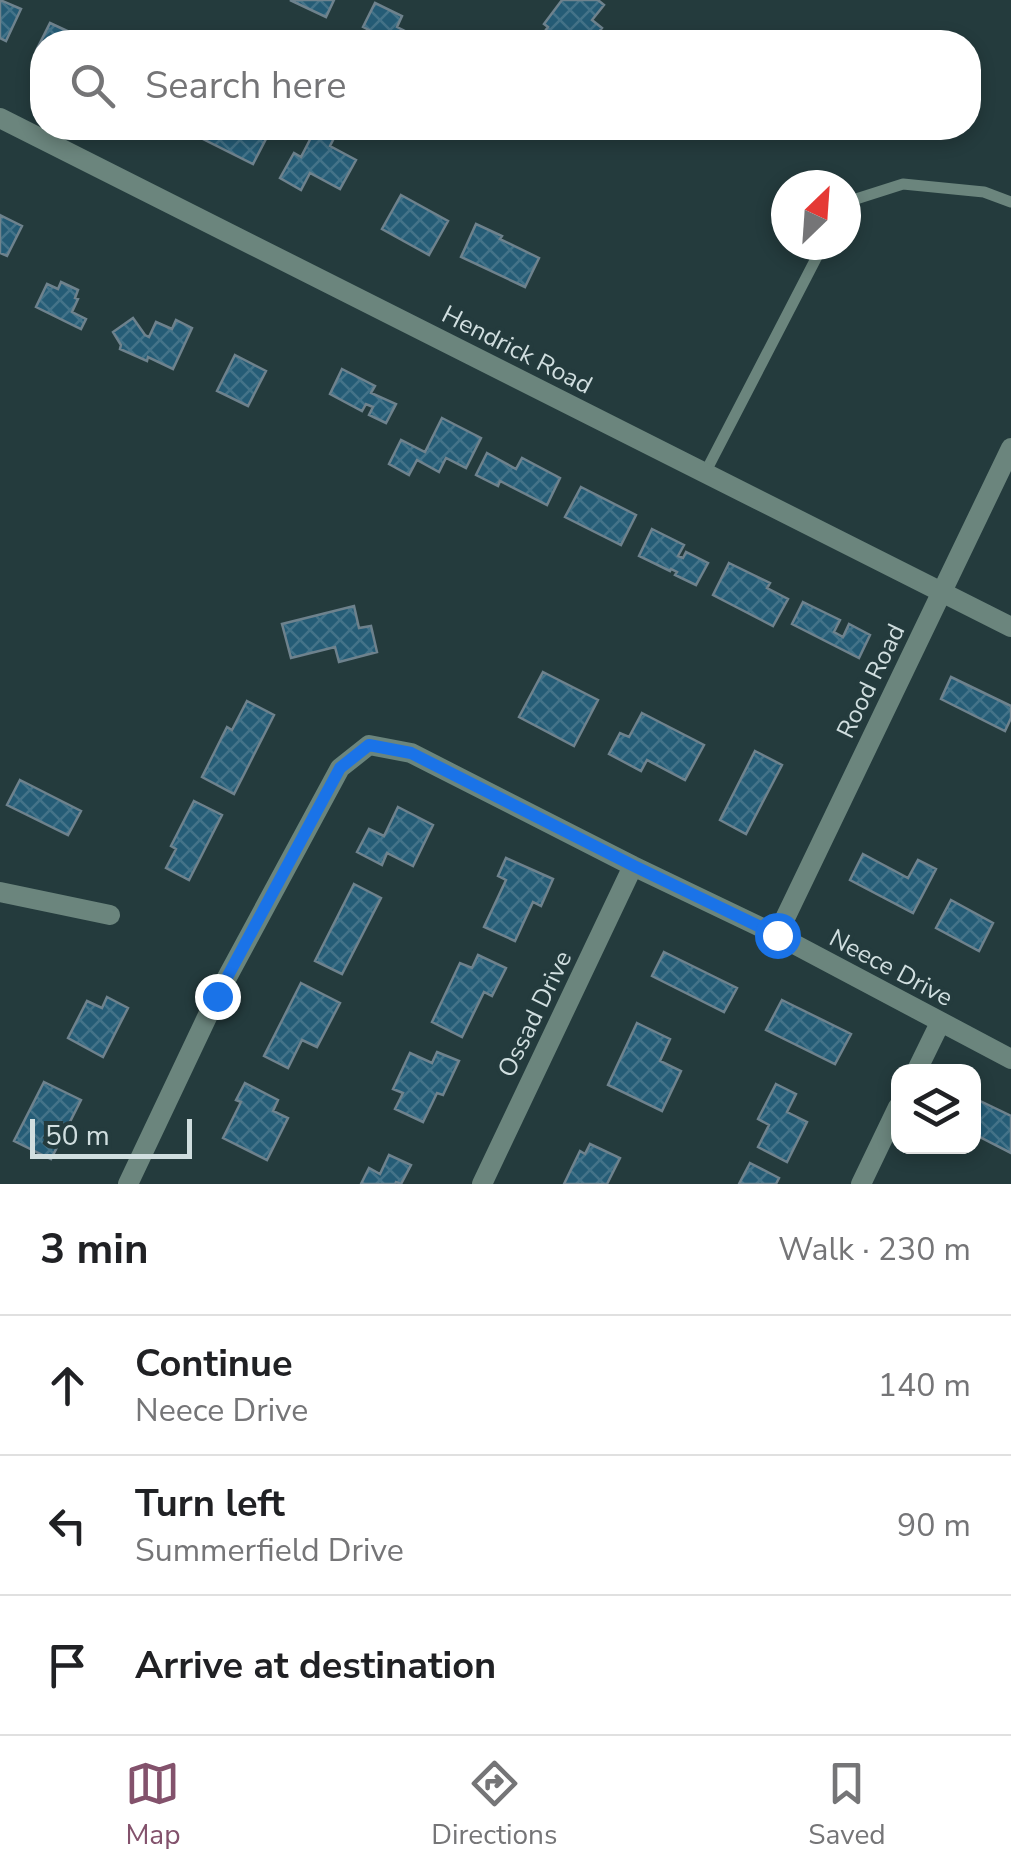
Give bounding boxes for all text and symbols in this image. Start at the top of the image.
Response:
search box [30,30,981,140]
icon: search [65,58,120,113]
text: Search here [145,60,346,111]
north arrow [771,170,861,260]
street label: Hendrick Road [436,298,598,402]
street label: Rood Road [829,618,913,744]
route start [755,913,801,959]
street label: Neece Drive [823,921,959,1015]
street label: Ossad Drive [490,945,580,1083]
route end [195,974,241,1020]
map controls [891,1064,981,1154]
button: layers [891,1064,981,1154]
scale bar [30,1114,192,1158]
text: 50 m [45,1117,110,1155]
text: 3 min [40,1221,149,1278]
text: Walk · 230 m [778,1228,971,1271]
text: Continue [135,1338,293,1389]
icon: ahead [40,1358,95,1413]
text: 140 m [878,1364,971,1407]
text: Neece Drive [135,1389,308,1432]
text: Turn left [135,1478,285,1529]
icon: left [40,1498,95,1553]
text: 90 m [897,1504,971,1547]
text: Summerfield Drive [135,1529,404,1572]
icon: arrive [40,1638,95,1693]
text: Arrive at destination [135,1640,496,1691]
tab: Map [125,1756,180,1854]
tab: Directions [431,1756,557,1854]
tab: Saved [808,1756,886,1854]

